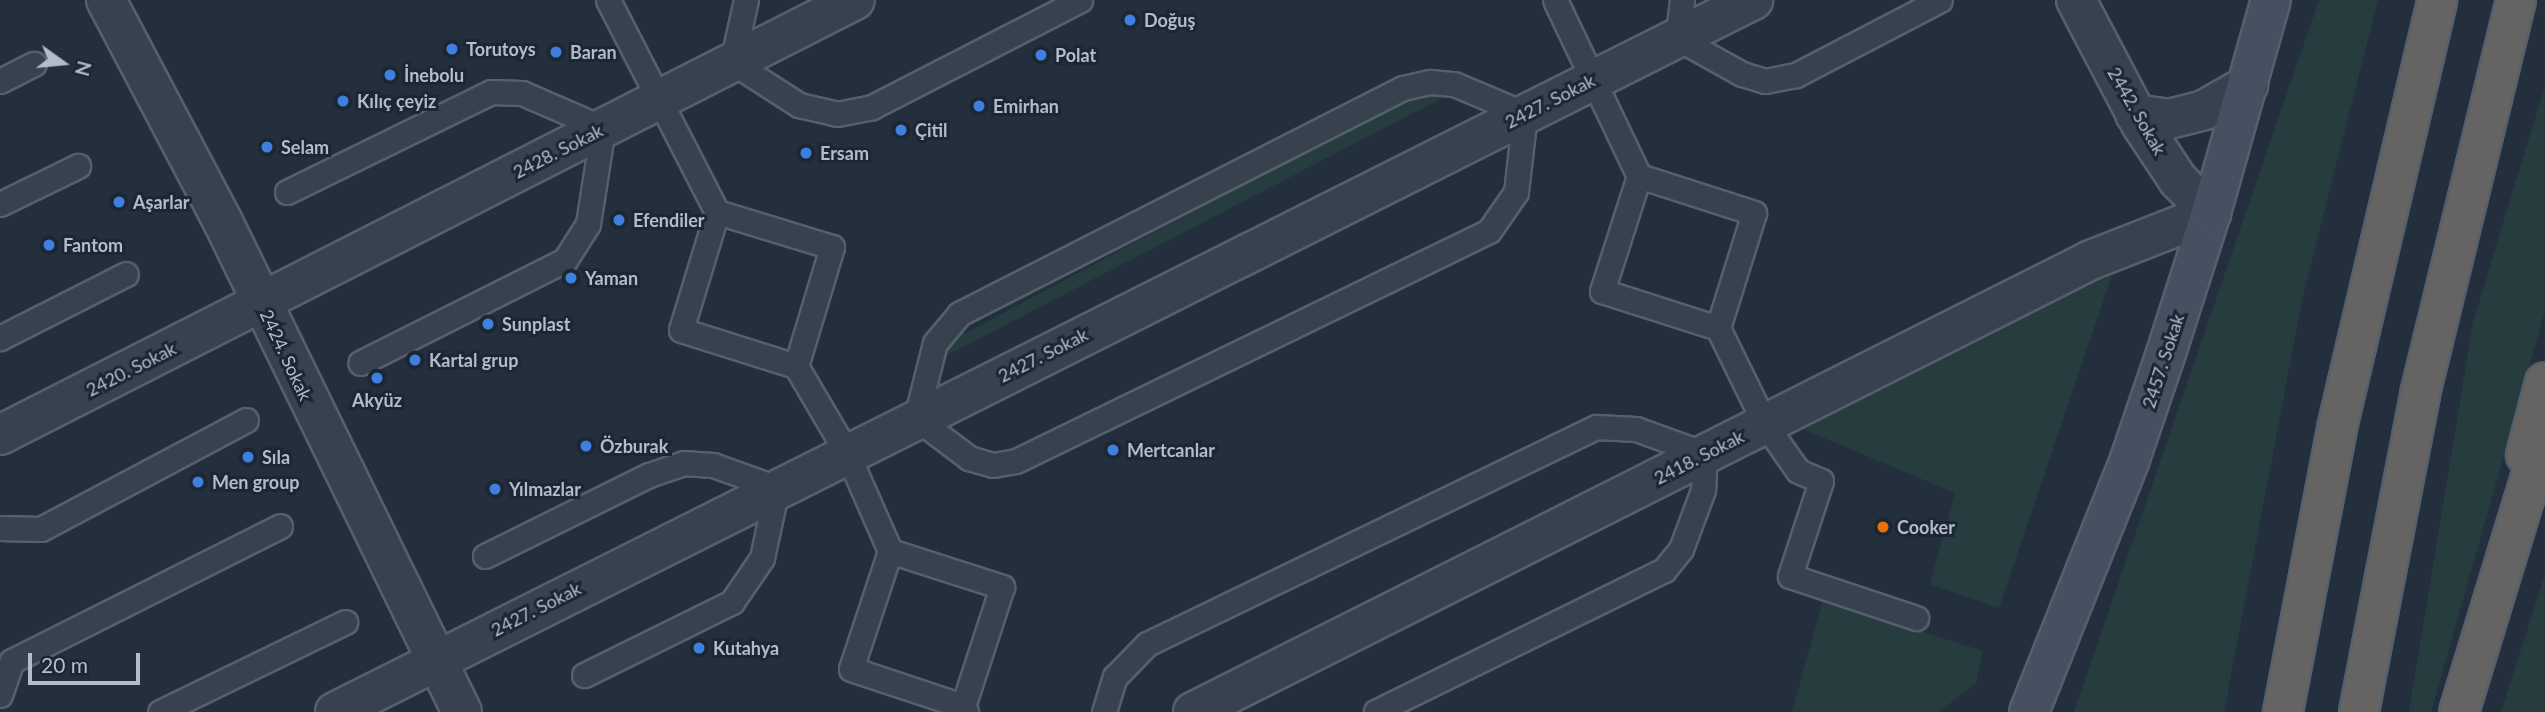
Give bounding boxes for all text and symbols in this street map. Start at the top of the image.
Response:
place label: Doğuş [1144,9,1195,31]
marker: Doğuş [1122,12,1138,28]
north arrow [28,28,98,98]
place label: Torutoys [466,38,536,60]
marker: Torutoys [444,41,460,57]
place label: Baran [570,41,617,63]
marker: Baran [548,44,564,60]
place label: Polat [1055,44,1096,66]
marker: Polat [1033,47,1049,63]
text: N [71,59,97,79]
street label: 2442. Sokak [2103,63,2171,159]
place label: İnebolu [404,64,464,86]
marker: İnebolu [382,67,398,83]
street label: 2427. Sokak [1502,69,1598,133]
place label: Kılıç çeyiz [357,90,436,112]
marker: Kılıç çeyiz [335,93,351,109]
place label: Emirhan [993,95,1059,117]
marker: Emirhan [971,98,987,114]
street label: 2428. Sokak [510,119,606,183]
place label: Çitil [915,119,948,141]
marker: Çitil [893,122,909,138]
place label: Selam [281,136,329,158]
marker: Selam [259,139,275,155]
place label: Ersam [820,142,869,164]
marker: Ersam [798,145,814,161]
place label: Aşarlar [133,191,190,213]
marker: Aşarlar [111,194,127,210]
place label: Efendiler [633,209,705,231]
marker: Efendiler [611,212,627,228]
place label: Fantom [63,234,123,256]
marker: Fantom [41,237,57,253]
place label: Yaman [585,267,638,289]
marker: Yaman [563,270,579,286]
street label: 2424. Sokak [256,306,316,404]
street label: 2457. Sokak [2138,311,2188,411]
place label: Sunplast [502,313,570,335]
marker: Sunplast [480,316,496,332]
street label: 2427. Sokak [995,323,1091,387]
street label: 2420. Sokak [83,337,179,401]
place label: Kartal grup [429,349,518,371]
marker: Kartal grup [407,352,423,368]
marker: Akyüz [369,370,385,386]
place label: Akyüz [352,389,402,411]
street label: 2418. Sokak [1651,425,1747,489]
place label: Özburak [600,435,668,457]
marker: Özburak [578,438,594,454]
place label: Mertcanlar [1127,439,1215,461]
marker: Mertcanlar [1105,442,1121,458]
place label: Sıla [262,446,290,468]
marker: Sıla [240,449,256,465]
place label: Men group [212,471,300,493]
marker: Men group [190,474,206,490]
place label: Yılmazlar [509,478,581,500]
marker: Yılmazlar [487,481,503,497]
place label: Cooker [1897,516,1955,538]
marker: Cooker [1875,519,1891,535]
street label: 2427. Sokak [488,577,584,641]
place label: Kutahya [713,637,779,659]
scale bar [32,638,144,682]
marker: Kutahya [691,640,707,656]
text: 20 m [41,652,88,677]

